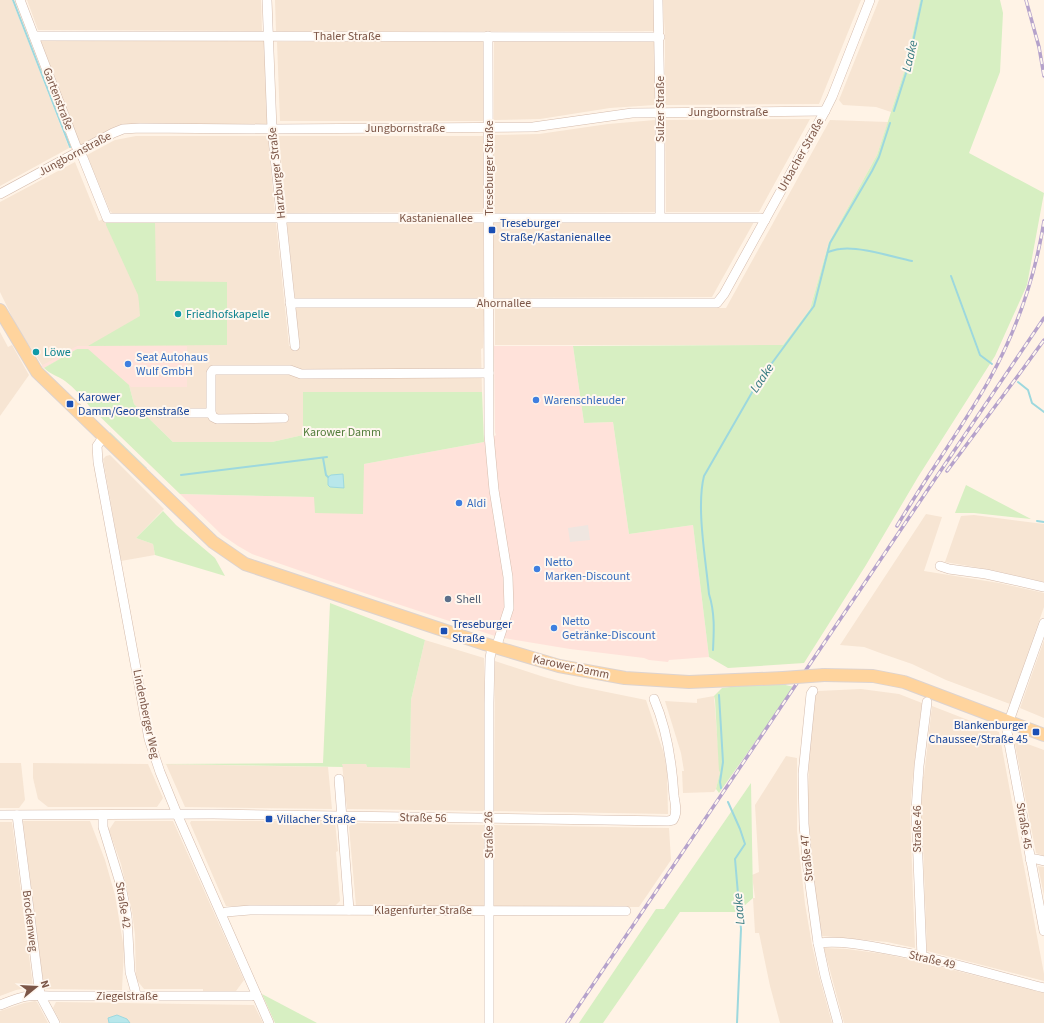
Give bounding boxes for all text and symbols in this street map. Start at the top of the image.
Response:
street label: Thaler Straße [313,28,381,45]
water label: Laake [898,38,922,74]
street label: Gartenstraße [38,65,78,133]
street label: Sulzer Straße [652,76,669,142]
street label: Jungbornstraße [688,104,768,121]
street label: Urbacher Straße [774,115,828,195]
street label: Jungbornstraße [365,120,445,137]
street label: Treseburger Straße [481,120,498,216]
street label: Harzburger Straße [264,126,290,219]
street label: Jungbornstraße [36,128,115,180]
street label: Kastanienallee [399,210,473,227]
place label: Treseburger Straße/Kastanienallee [500,215,611,246]
marker: Treseburger Straße/Kastanienallee [487,225,497,235]
street label: Ahornallee [477,295,531,312]
place label: Friedhofskapelle [186,306,270,323]
marker: Friedhofskapelle [173,309,183,319]
place label: Löwe [44,344,71,361]
marker: Löwe [31,347,41,357]
place label: Seat Autohaus Wulf GmbH [136,349,208,380]
marker: Seat Autohaus Wulf GmbH [123,359,133,369]
water label: Laake [746,360,778,396]
place label: Karower Damm/Georgenstraße [78,389,189,420]
place label: Warenschleuder [544,392,626,409]
marker: Warenschleuder [531,395,541,405]
marker: Karower Damm/Georgenstraße [65,399,75,409]
park label: Karower Damm [303,424,381,441]
place label: Aldi [467,495,486,512]
marker: Aldi [454,498,464,508]
place label: Netto Marken-Discount [545,554,630,585]
marker: Netto Marken-Discount [532,564,542,574]
place label: Shell [456,591,481,608]
marker: Shell [443,594,453,604]
place label: Netto Getränke-Discount [562,613,656,644]
place label: Treseburger Straße [452,616,513,647]
marker: Netto Getränke-Discount [549,623,559,633]
marker: Treseburger Straße [439,626,449,636]
street label: Karower Damm [531,651,611,683]
street label: Lindenberger Weg [128,668,164,760]
place label: Blankenburger Chaussee/Straße 45 [929,717,1029,748]
marker: Blankenburger Chaussee/Straße 45 [1031,727,1041,737]
street label: Straße 45 [1012,801,1036,851]
street label: Straße 46 [909,805,926,853]
street label: Straße 56 [399,809,447,827]
place label: Villacher Straße [277,811,356,828]
street label: Straße 26 [480,811,498,859]
marker: Villacher Straße [264,814,274,824]
street label: Straße 47 [796,834,818,882]
street label: Straße 42 [111,880,135,930]
street label: Brockenweg [18,889,42,953]
water label: Laake [729,892,749,926]
street label: Klagenfurter Straße [374,902,472,919]
street label: Straße 49 [907,946,957,974]
north arrow [16,967,56,1007]
text: N [37,978,53,990]
street label: Ziegelstraße [96,988,158,1005]

